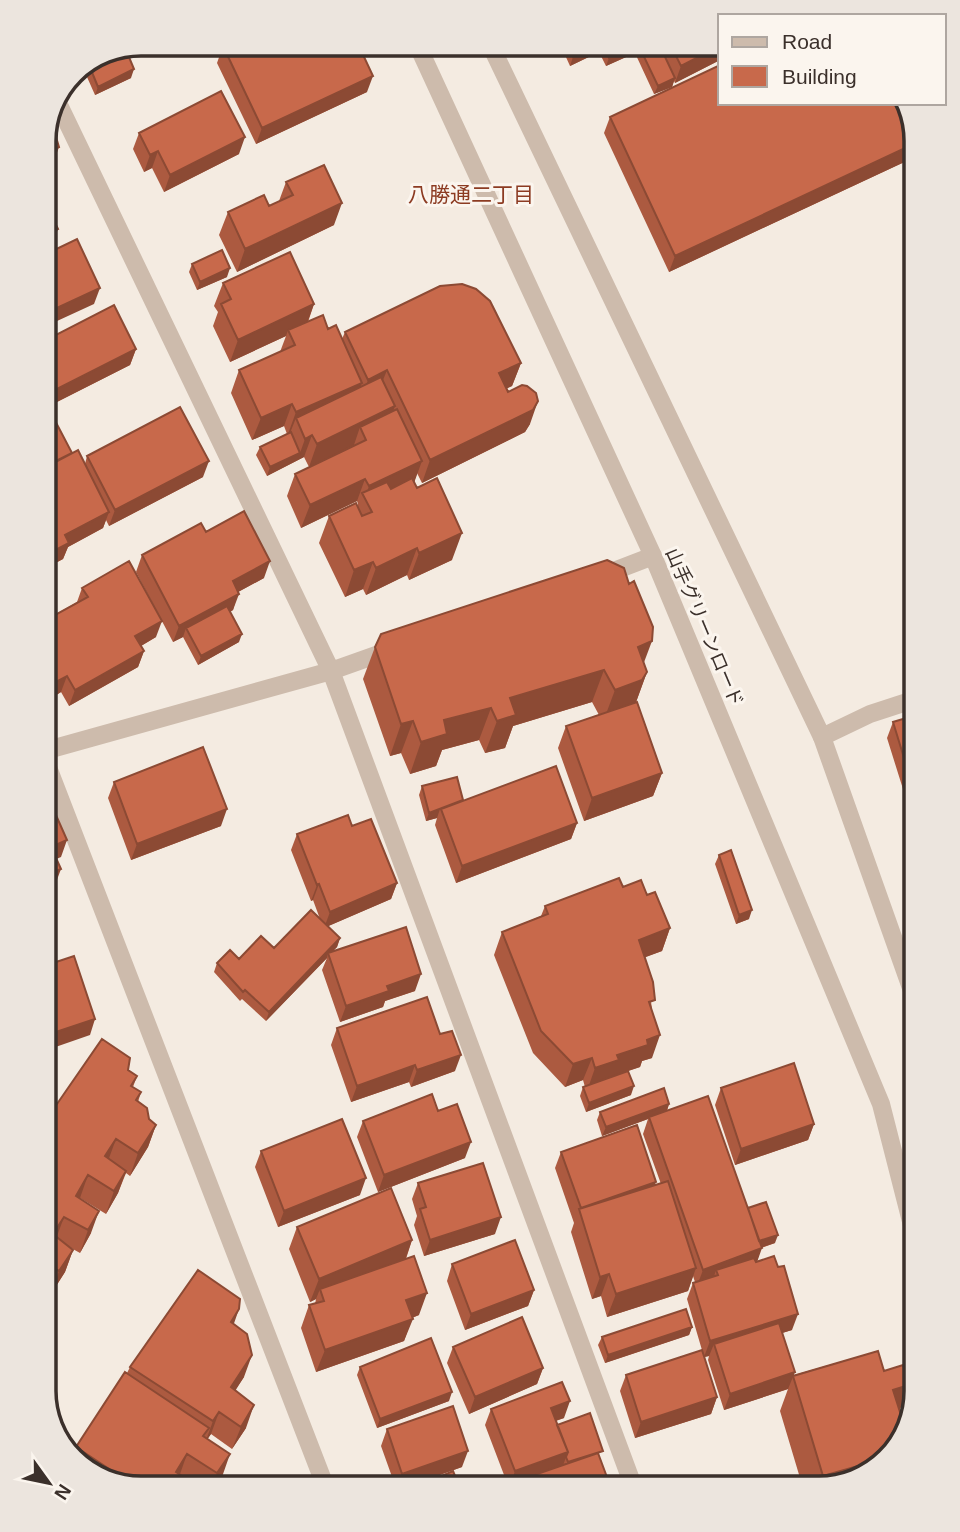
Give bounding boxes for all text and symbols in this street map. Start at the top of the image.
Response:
legend [718,14,946,105]
text: Road [782,30,832,53]
text: Building [782,65,857,88]
district label: 八勝通二丁目 [408,183,534,206]
street label: 山手グリーンロード [662,545,747,710]
north arrow [14,1448,84,1518]
text: N [50,1481,75,1503]

